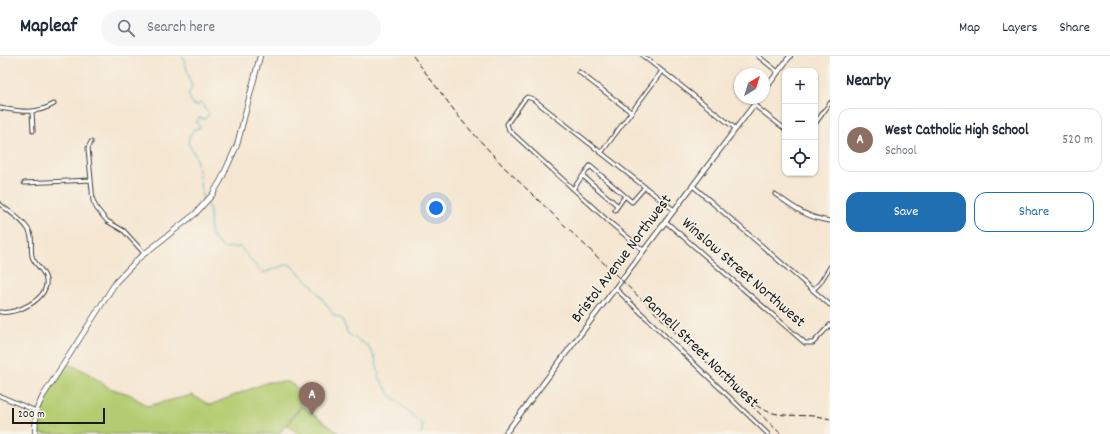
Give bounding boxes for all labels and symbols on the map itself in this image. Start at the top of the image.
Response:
north arrow [734,68,770,104]
street label: Bristol Avenue Northwest [566,190,678,328]
your location [426,198,446,218]
street label: Winslow Street Northwest [676,213,810,334]
street label: Pannell Street Northwest [636,290,764,414]
pin: A [299,382,325,415]
scale bar [12,406,105,425]

